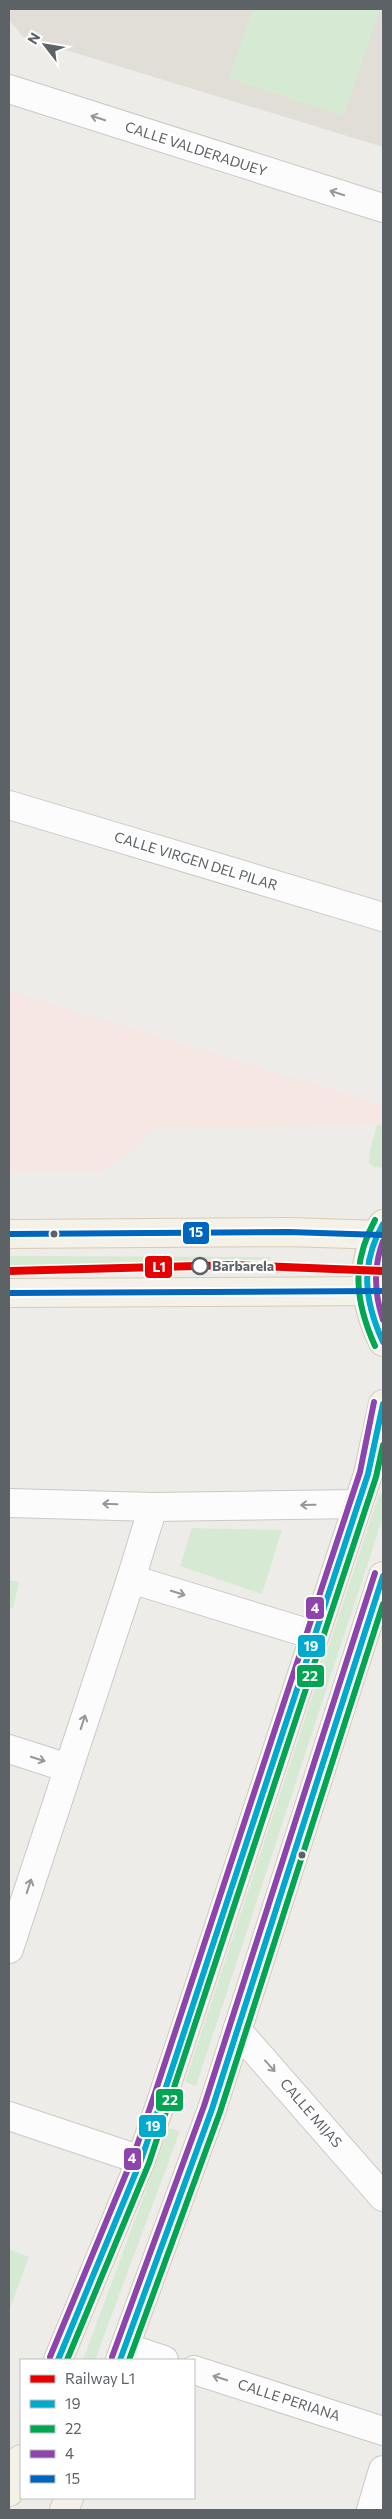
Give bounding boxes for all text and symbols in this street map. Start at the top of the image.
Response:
north arrow [20,20,70,70]
text: N [23,29,43,47]
one-way arrow [91,112,107,122]
street label: CALLE VALDERADUEY [123,118,269,180]
one-way arrow [329,188,345,197]
street label: CALLE VIRGEN DEL PILAR [112,828,280,893]
line badge: 15 [182,1221,210,1245]
text: 15 [189,1223,203,1240]
unlabelled marker [49,1229,59,1239]
line badge: L1 [144,1255,173,1279]
marker: Barbarela [191,1257,209,1275]
place label: Barbarela [212,1257,274,1274]
text: L1 [152,1258,166,1275]
one-way arrow [102,1500,118,1509]
one-way arrow [300,1501,316,1510]
one-way arrow [170,1589,186,1599]
line badge: 4 [305,1596,325,1620]
text: 4 [311,1599,320,1616]
line badge: 19 [297,1634,326,1658]
text: 19 [304,1637,319,1654]
line badge: 22 [296,1664,325,1688]
text: 22 [302,1667,318,1684]
one-way arrow [79,1715,88,1730]
one-way arrow [30,1754,46,1764]
unlabelled marker [297,1850,307,1860]
one-way arrow [25,1878,35,1894]
one-way arrow [264,2060,276,2073]
street label: CALLE MIJAS [277,2075,346,2151]
line badge: 22 [155,2088,184,2112]
text: 22 [162,2091,178,2108]
line badge: 19 [138,2114,167,2138]
text: 19 [146,2117,161,2134]
line badge: 4 [123,2147,142,2171]
text: 4 [128,2149,137,2166]
legend [20,2359,195,2499]
text: Railway L1 [65,2369,135,2387]
one-way arrow [213,2373,229,2383]
street label: CALLE PERIANA [236,2375,343,2424]
text: 19 [65,2394,81,2412]
text: 22 [65,2419,82,2437]
text: 4 [65,2444,74,2462]
text: 15 [65,2469,80,2487]

